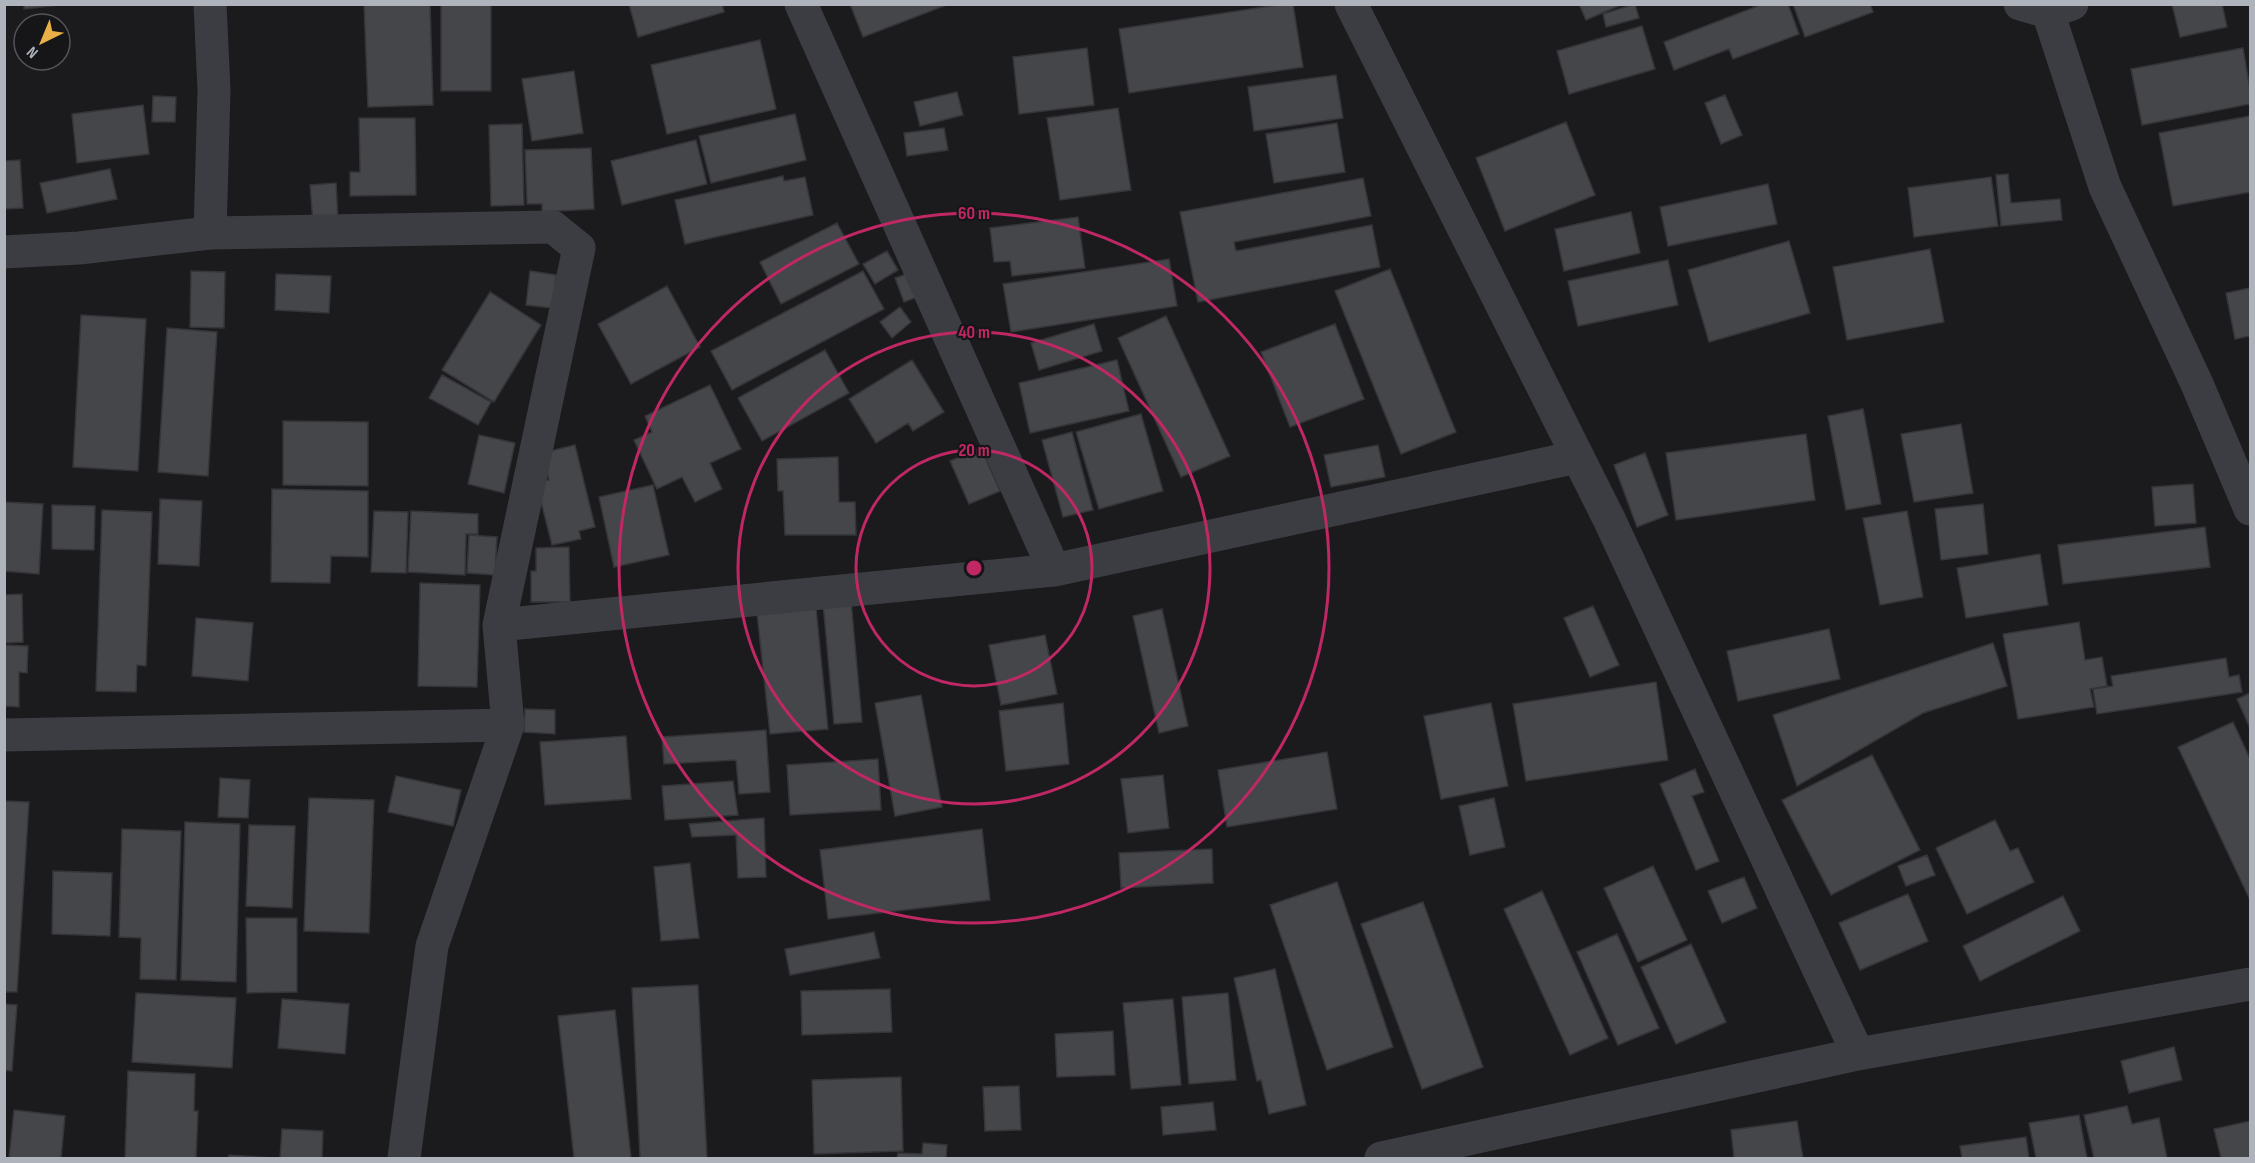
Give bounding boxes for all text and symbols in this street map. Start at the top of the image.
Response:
north arrow [12,12,72,72]
text: N [23,42,42,62]
text: 60 m [958,203,990,224]
text: 40 m [958,322,990,343]
text: 20 m [958,440,990,461]
centre of rings [964,558,984,578]

